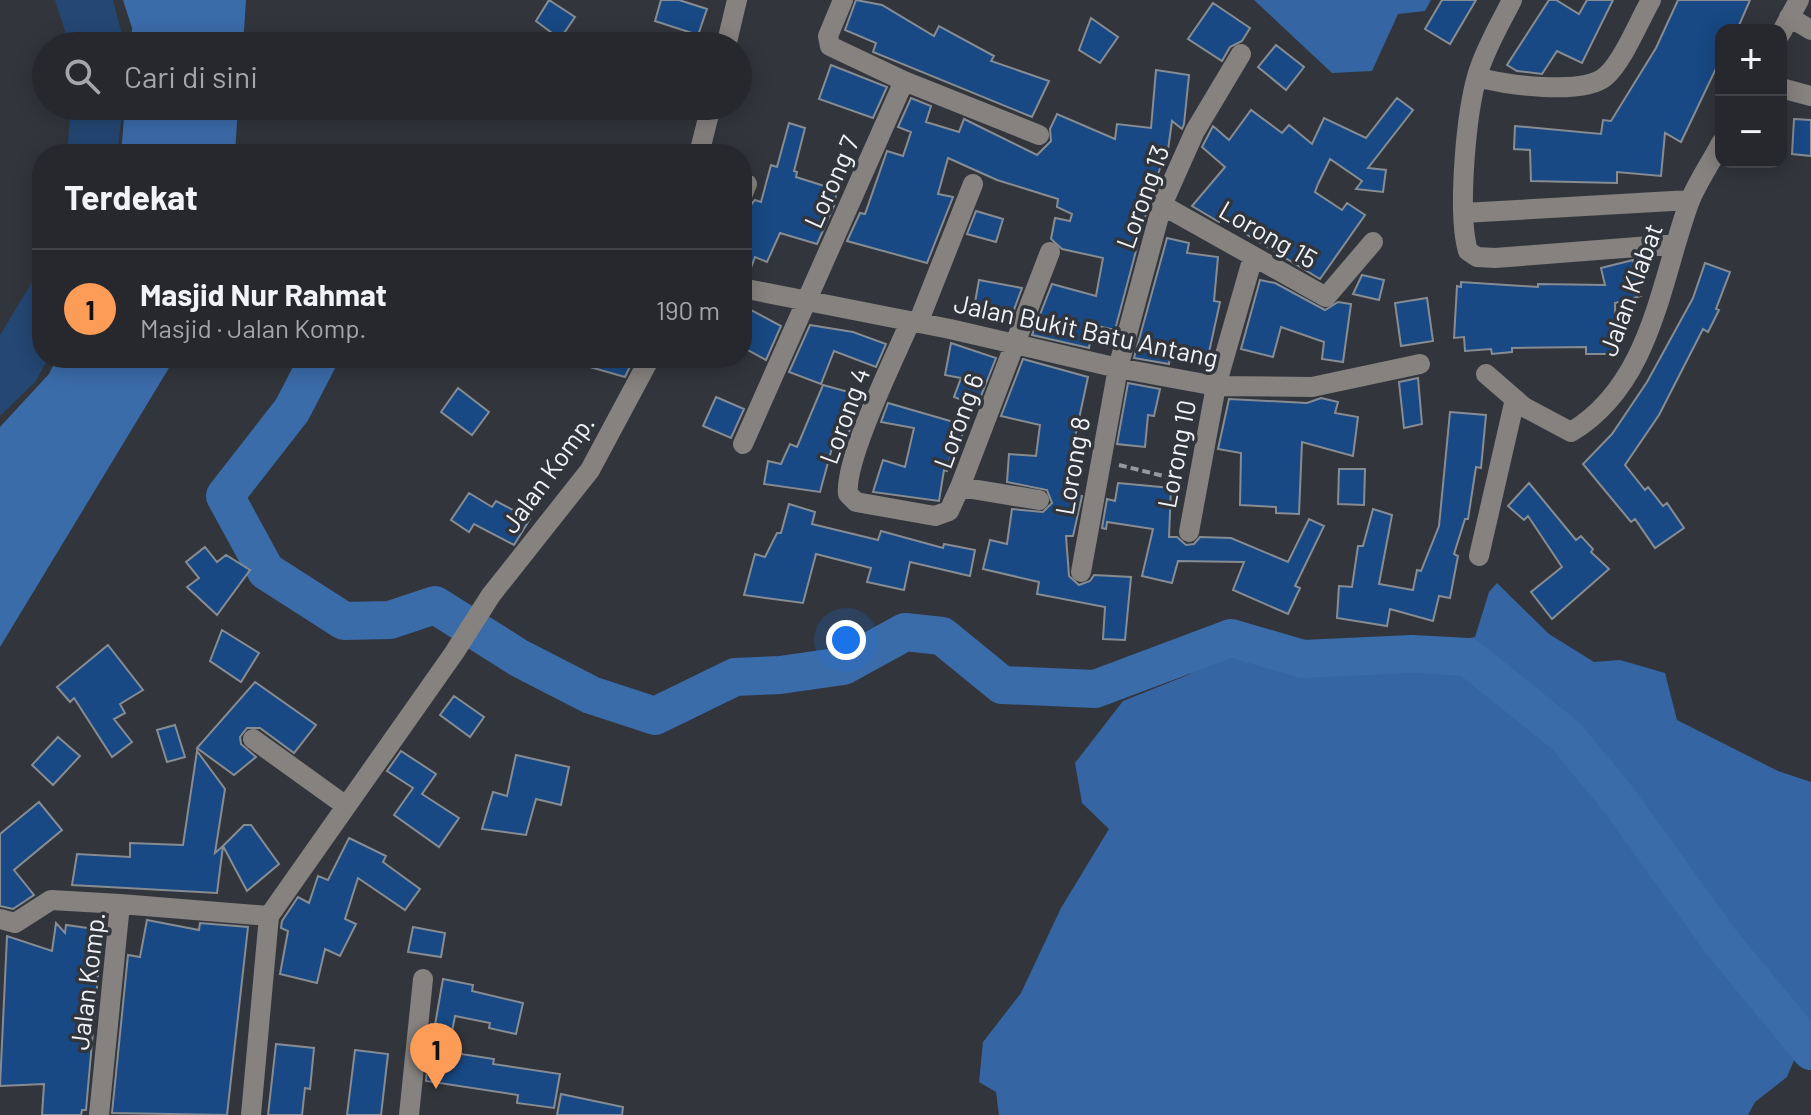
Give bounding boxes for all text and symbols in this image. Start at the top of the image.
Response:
map controls [1715,24,1787,168]
button: + [1715,24,1787,96]
search box [32,32,752,120]
icon: search [60,54,104,98]
text: Cari di sini [124,58,258,94]
button: − [1715,96,1787,168]
street label: Lorong 7 [797,130,865,232]
street label: Lorong 13 [1109,140,1175,253]
text: Terdekat [64,176,198,217]
street label: Lorong 15 [1214,193,1323,274]
street label: Jalan Klabat [1591,219,1668,360]
text: Masjid Nur Rahmat [140,276,387,312]
street label: Jalan Bukit Batu Antang [951,286,1221,373]
text: 1 [85,294,95,325]
text: 190 m [656,294,720,325]
text: Masjid · Jalan Komp. [140,312,366,343]
street label: Lorong 4 [812,363,875,468]
street label: Lorong 6 [926,369,989,472]
street label: Lorong 10 [1150,397,1201,510]
street label: Jalan Komp. [493,408,600,538]
street label: Lorong 8 [1048,414,1095,517]
your location [826,620,866,660]
street label: Jalan Komp. [63,910,110,1052]
pin: 1 [410,1023,462,1089]

